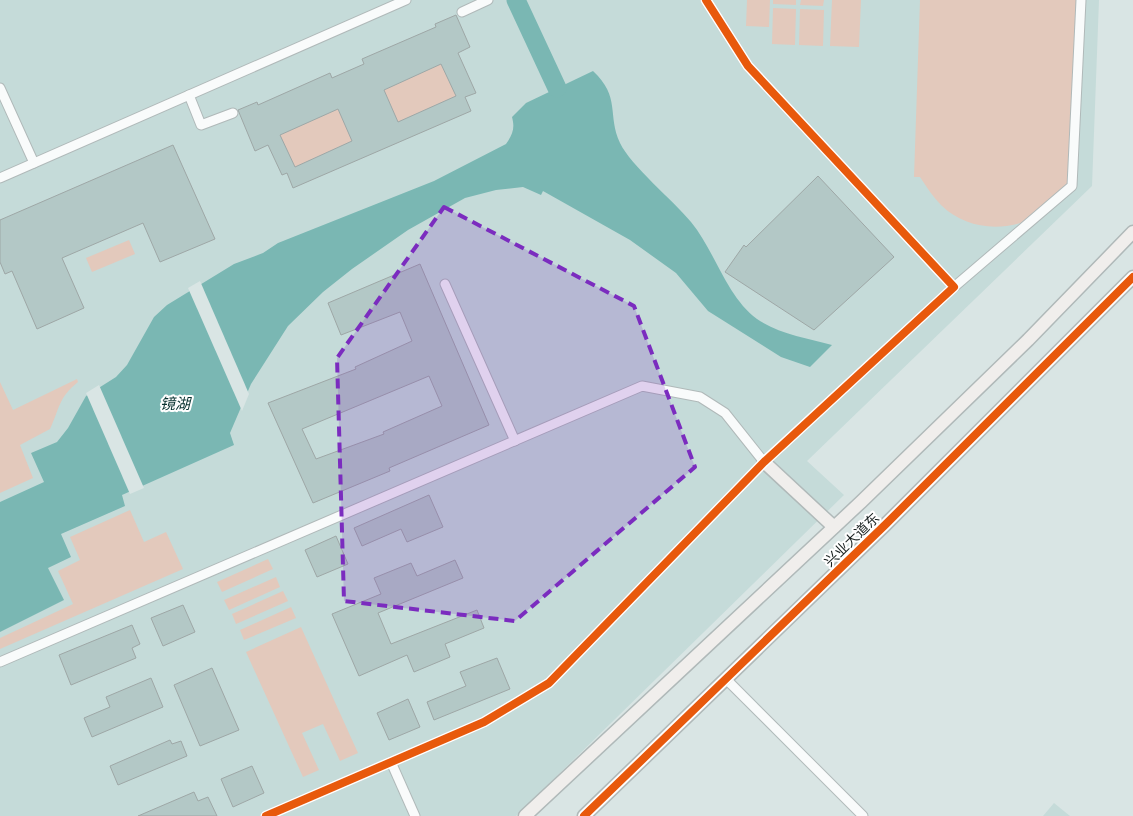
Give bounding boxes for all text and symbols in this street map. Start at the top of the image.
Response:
water label: 镜湖 [160,394,192,414]
street label: 兴业大道东 [820,509,884,571]

